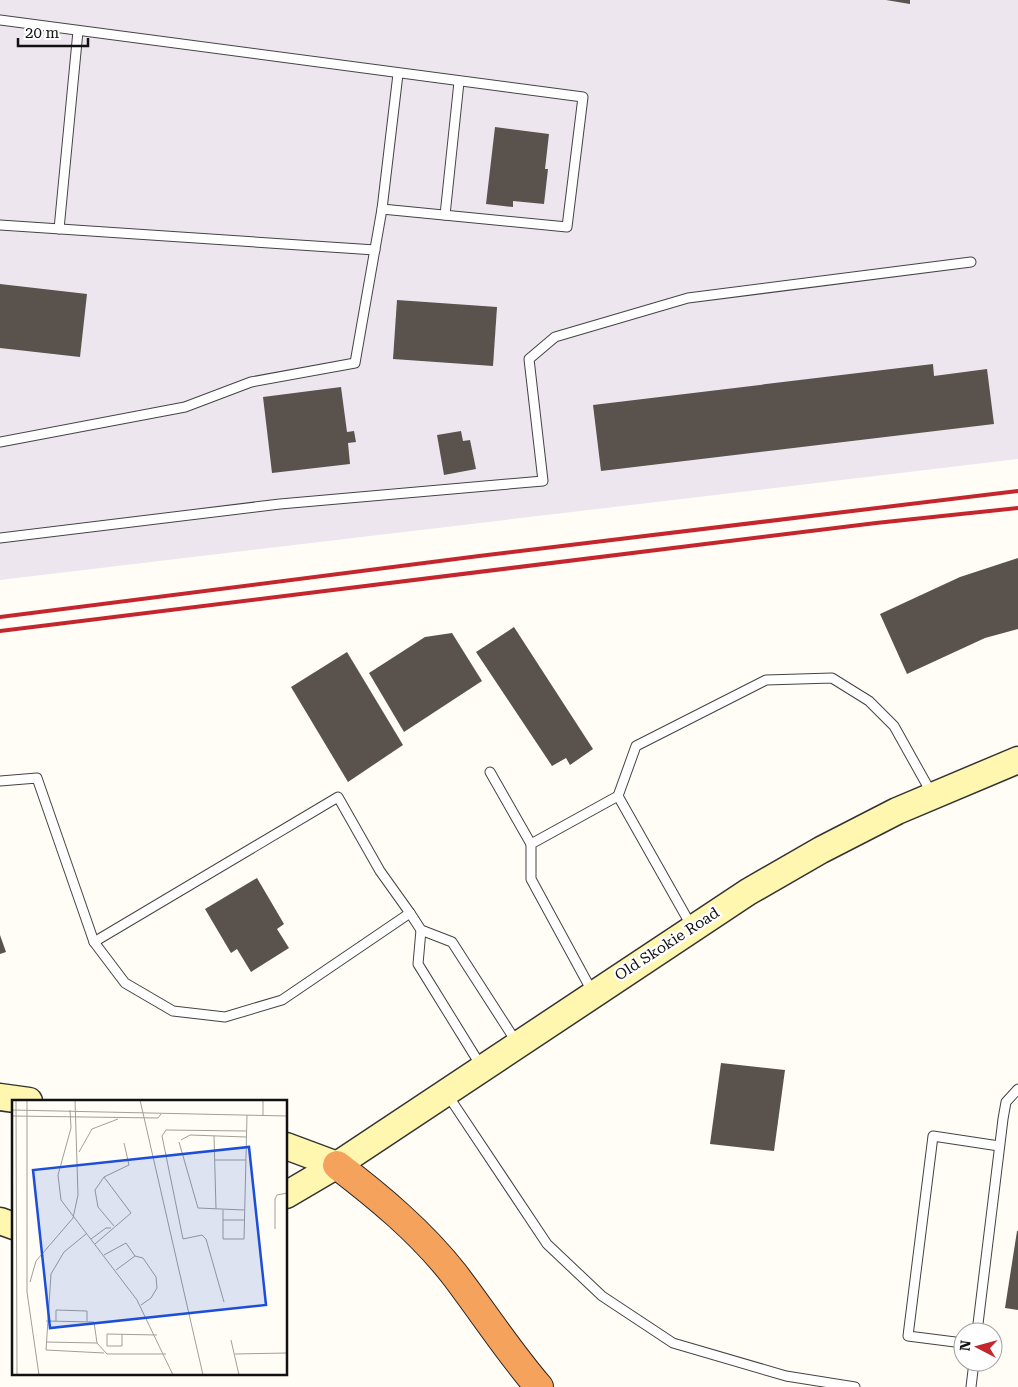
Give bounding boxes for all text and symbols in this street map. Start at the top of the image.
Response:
scale bar [18,15,88,47]
text: 20 m [25,24,60,42]
street label: Old Skokie Road [611,903,723,984]
inset map [12,1100,288,1374]
north arrow [953,1322,1003,1372]
text: N [957,1339,974,1352]

